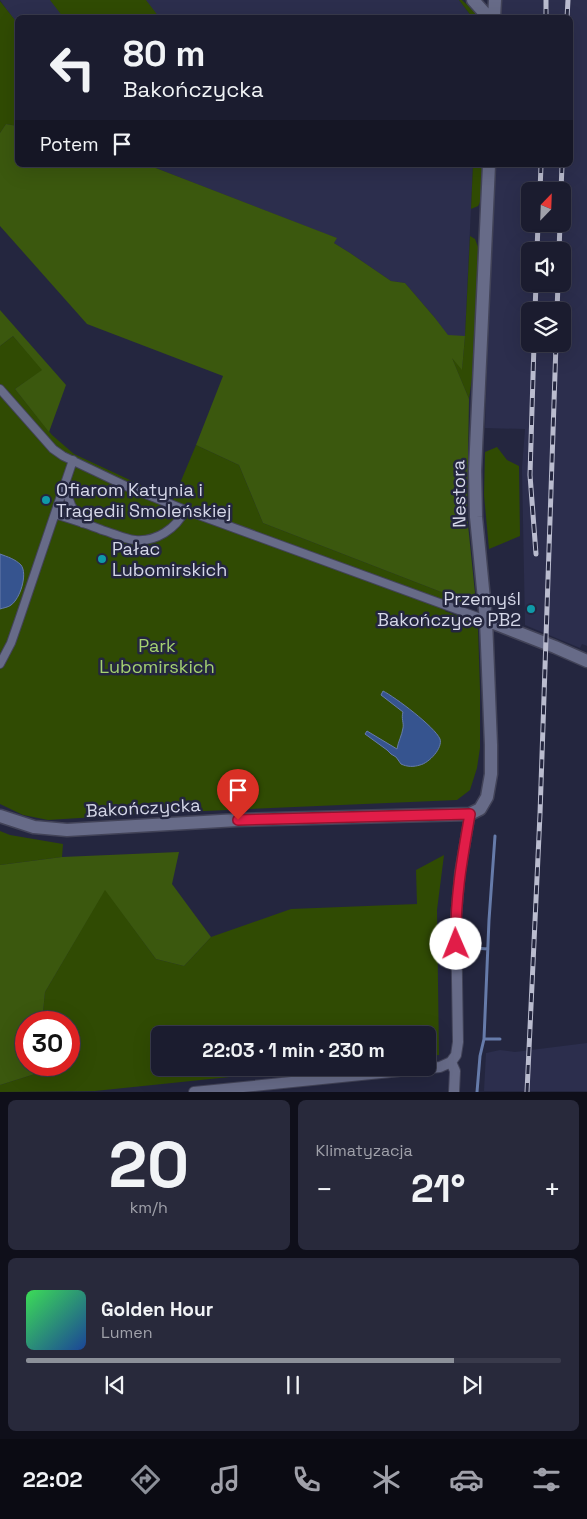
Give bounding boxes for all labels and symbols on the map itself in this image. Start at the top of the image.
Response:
north arrow [521,182,571,232]
street label: Nestora [446,460,471,528]
place label: Ofiarom Katynia i Tragedii Smoleńskiej [56,478,231,522]
marker: Ofiarom Katynia i Tragedii Smoleńskiej [40,494,52,506]
place label: Pałac Lubomirskich [112,537,227,581]
marker: Pałac Lubomirskich [96,553,108,565]
place label: Przemyśl Bakończyce PB2 [377,587,521,631]
marker: Przemyśl Bakończyce PB2 [525,603,537,615]
park label: Park Lubomirskich [99,634,215,678]
pin [217,769,259,820]
street label: Bakończycka [85,793,201,822]
position arrow [429,917,481,969]
speed limit sign: 30 [15,1011,80,1076]

